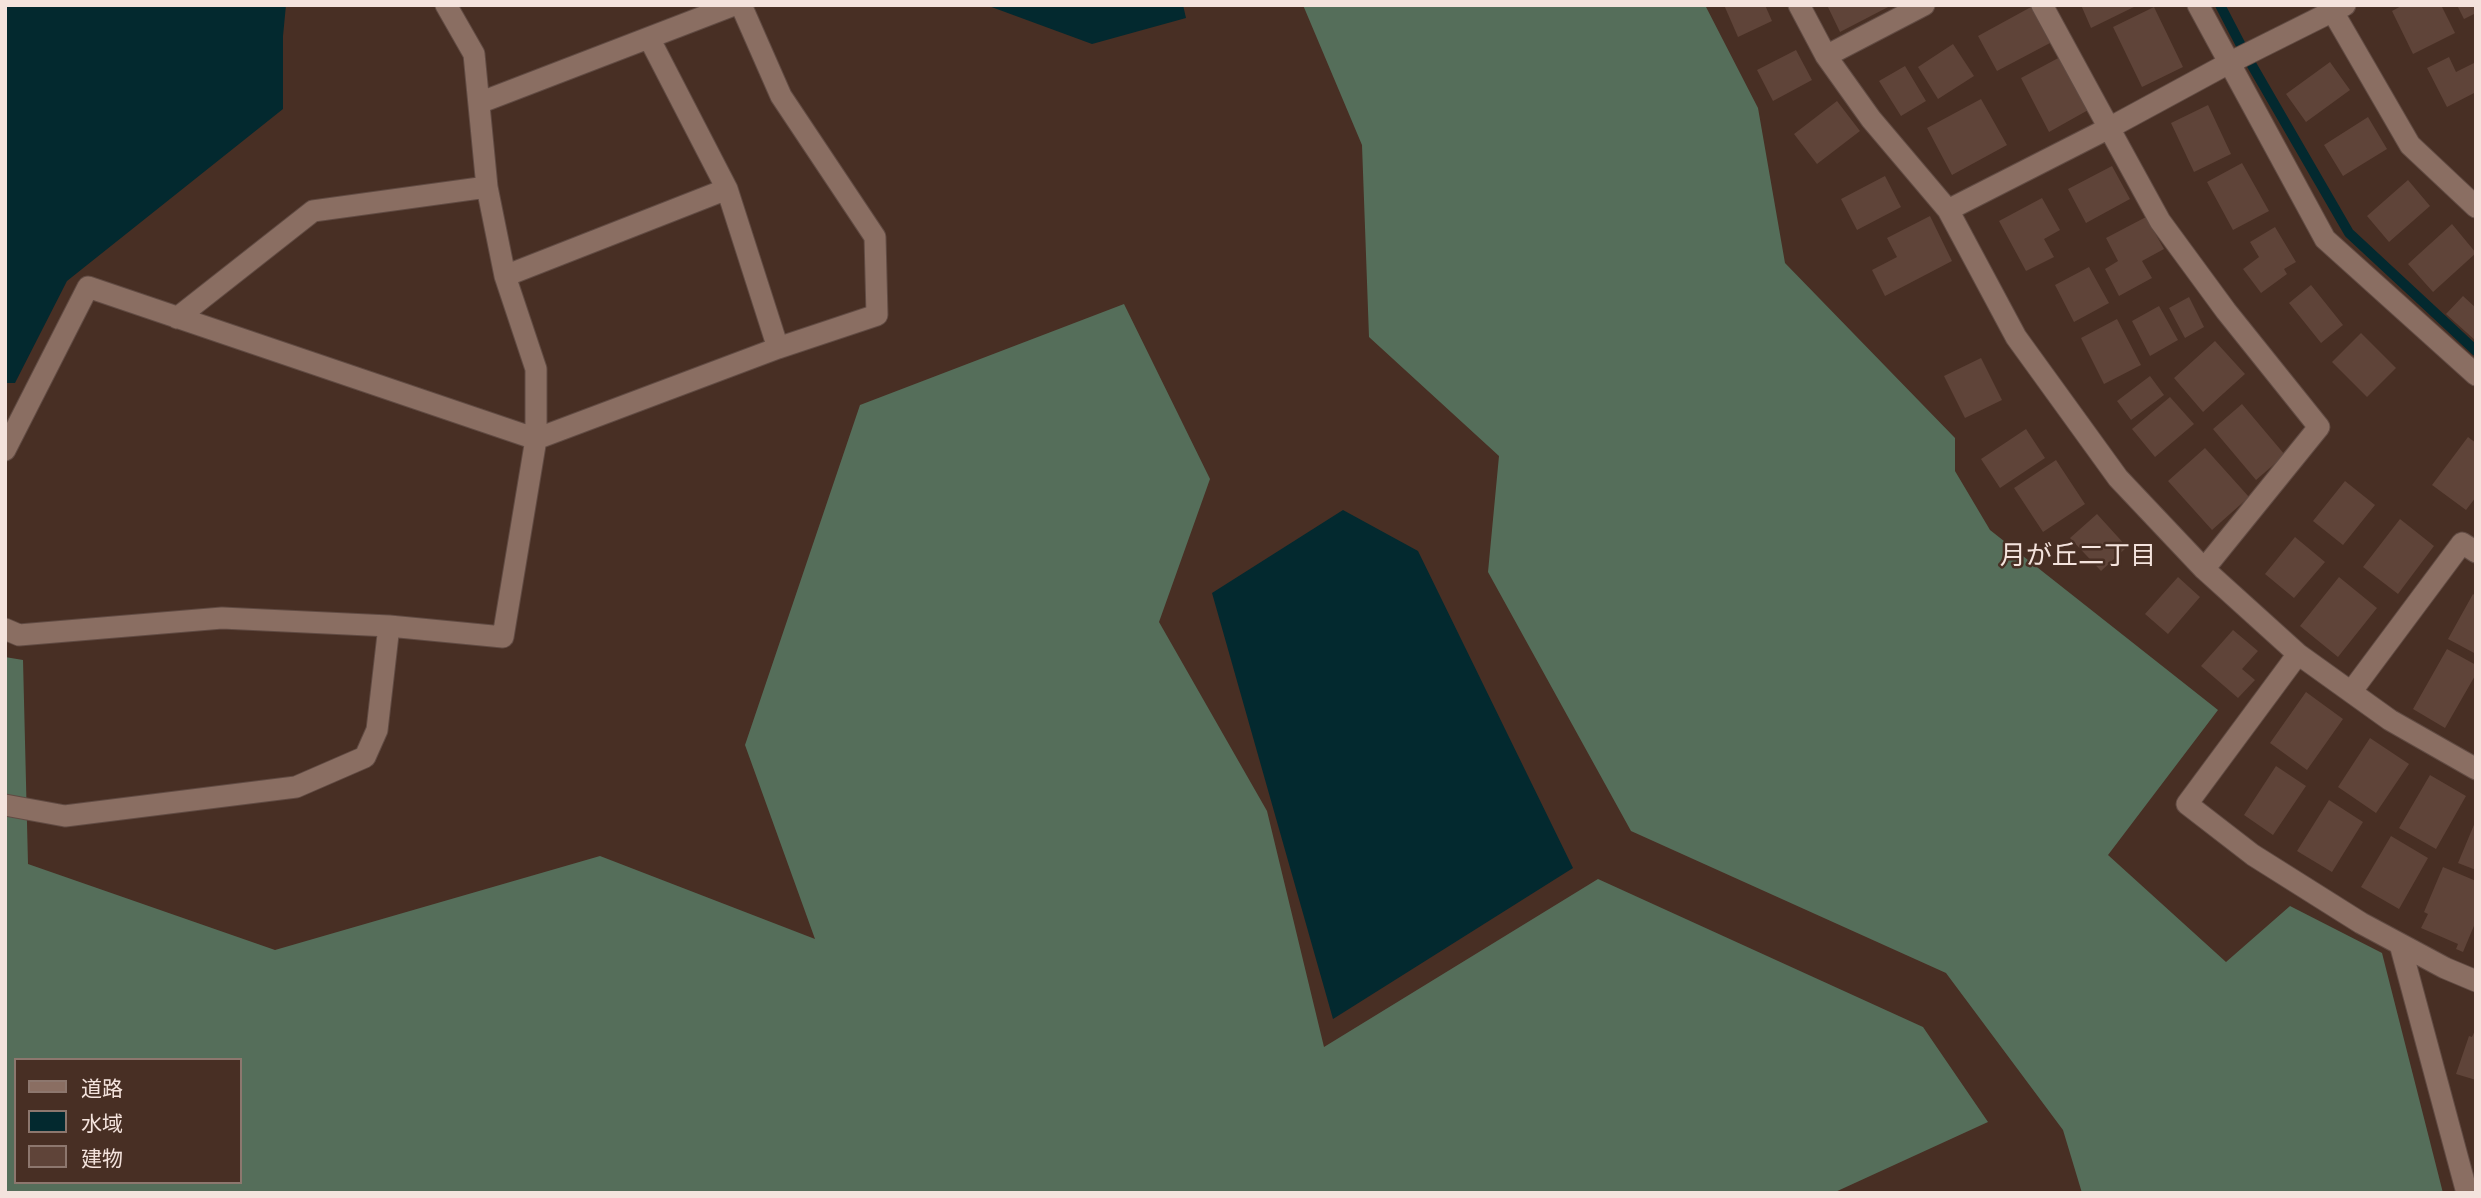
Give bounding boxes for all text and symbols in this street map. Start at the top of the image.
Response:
district label: 月が丘二丁目 [2000,541,2156,573]
legend [14,1058,242,1184]
text: 道路 [81,1075,123,1102]
text: 水域 [81,1110,123,1137]
text: 建物 [81,1145,123,1172]

